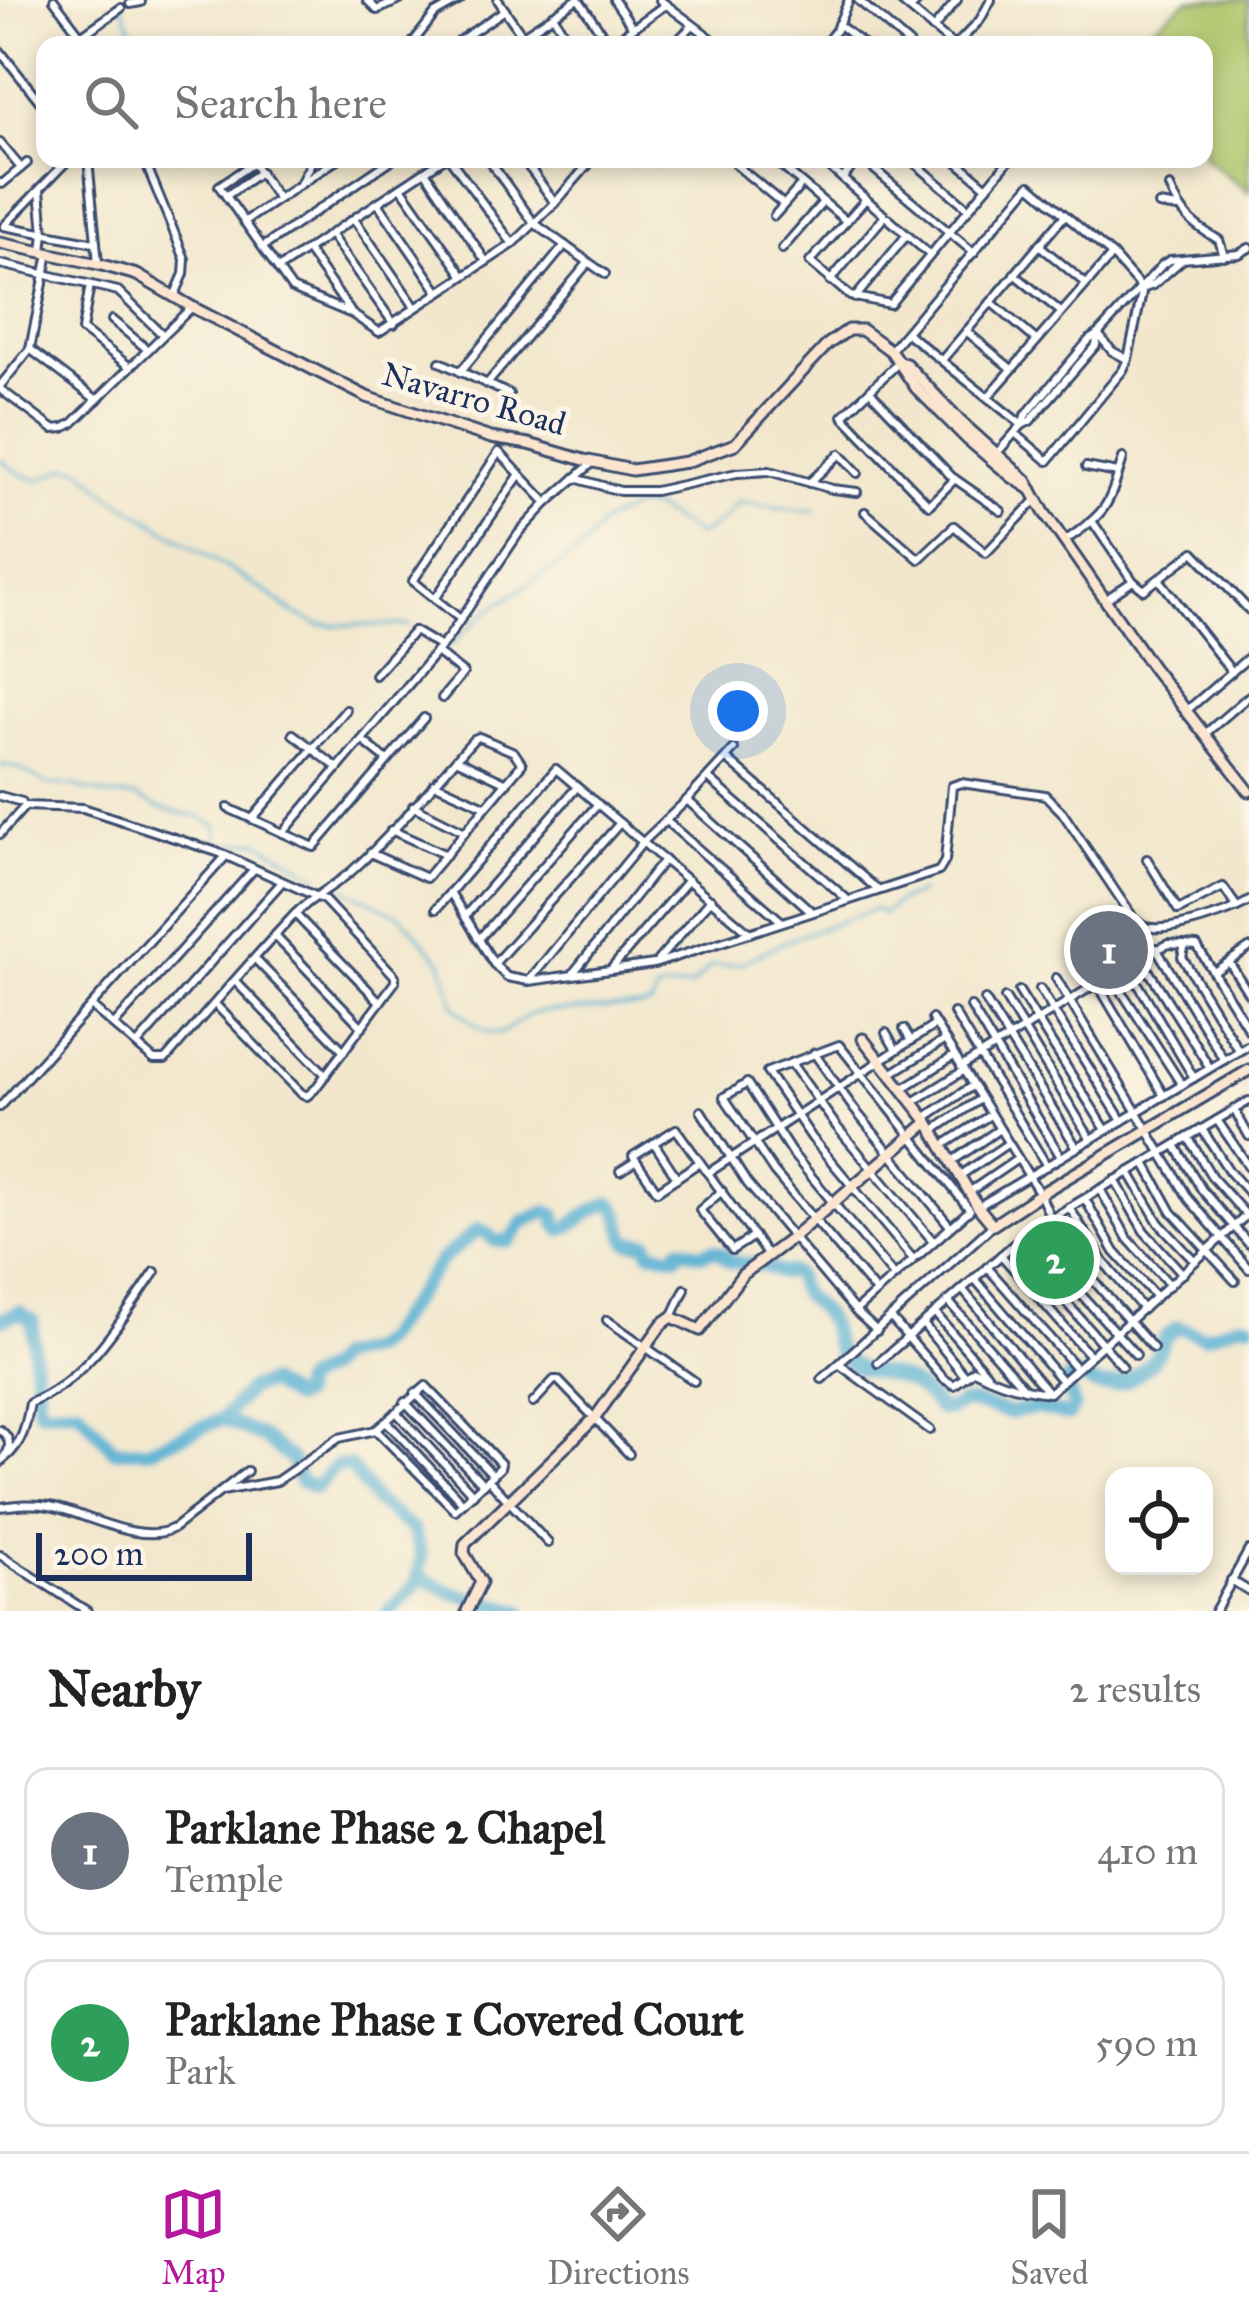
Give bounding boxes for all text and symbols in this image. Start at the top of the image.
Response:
search box [36,36,1213,168]
icon: search [78,69,144,135]
text: Search here [174,75,387,130]
street label: Navarro Road [377,354,571,444]
your location [708,681,768,741]
pin: 1 [1070,905,1148,995]
pin: 2 [1016,1215,1094,1305]
map controls [1105,1467,1213,1575]
button: locate [1105,1467,1213,1575]
scale bar [36,1527,252,1580]
text: 200 m [54,1534,144,1574]
text: Nearby [48,1658,200,1720]
text: 2 results [1069,1665,1201,1713]
text: Parklane Phase 2 Chapel [165,1800,605,1855]
text: 1 [82,1827,98,1875]
text: 410 m [1097,1827,1198,1875]
text: Temple [165,1855,284,1903]
text: Parklane Phase 1 Covered Court [165,1992,744,2047]
text: 2 [80,2019,100,2067]
text: 590 m [1095,2019,1198,2067]
text: Park [165,2047,236,2095]
tab: Map [160,2181,226,2293]
tab: Directions [547,2181,689,2293]
tab: Saved [1010,2181,1089,2293]

